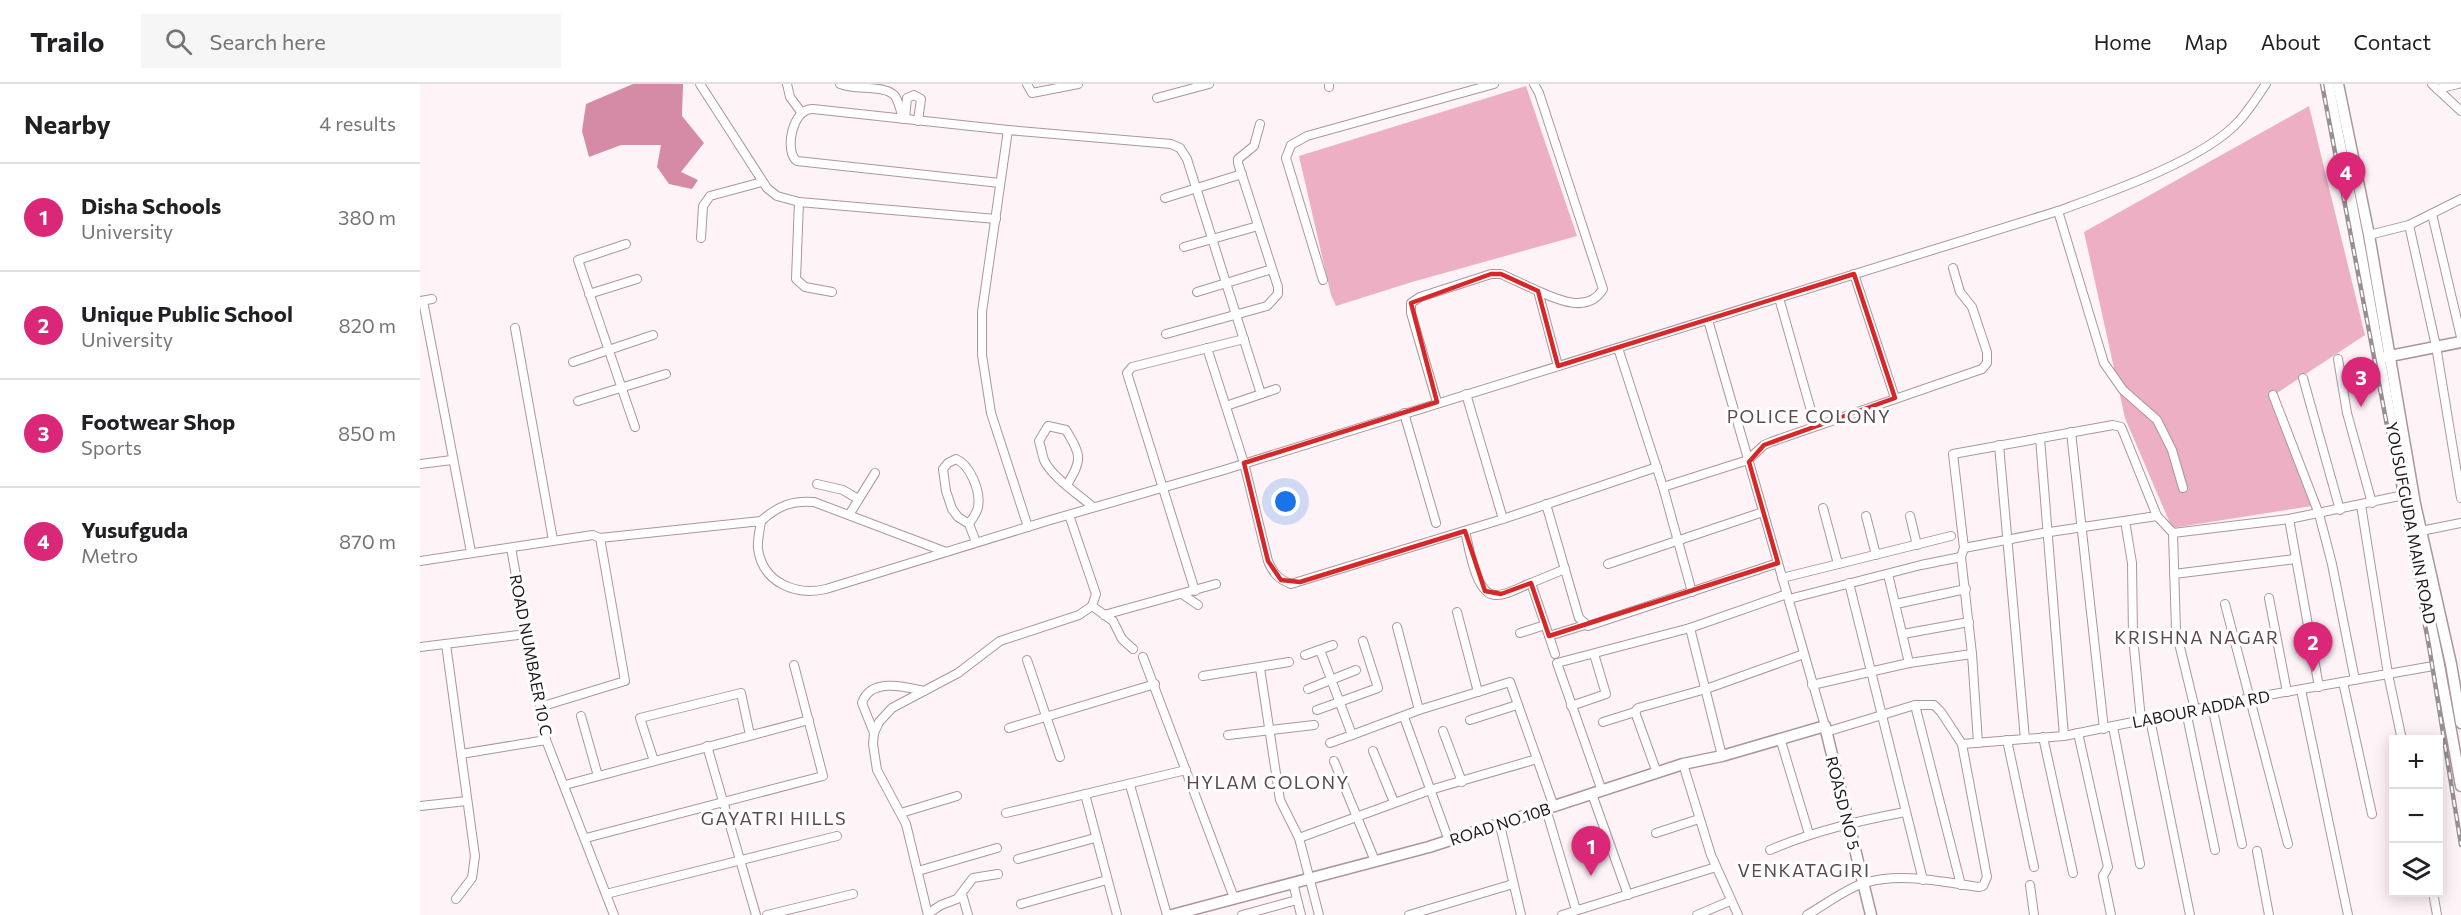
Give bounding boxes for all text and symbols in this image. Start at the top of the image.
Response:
search box [141,14,561,68]
text: Trailo [30,24,105,58]
icon: search [162,25,195,58]
text: Search here [210,28,326,55]
text: Home [2094,29,2151,54]
text: Map [2184,29,2228,54]
text: About [2261,29,2320,54]
text: Contact [2353,29,2431,54]
text: Nearby [24,108,111,139]
text: 4 results [319,111,396,135]
pin: 4 [2326,152,2366,202]
text: Disha Schools [81,192,221,219]
text: 1 [39,205,48,229]
text: 380 m [338,205,396,229]
text: University [81,219,173,243]
text: Unique Public School [81,300,293,327]
text: 2 [38,313,49,337]
text: 820 m [339,313,396,337]
text: University [81,327,173,351]
pin: 3 [2342,358,2380,407]
district label: POLICE COLONY [1727,405,1891,427]
text: Footwear Shop [81,408,235,435]
street label: YOUSUFGUDA MAIN ROAD [2383,420,2440,626]
text: 3 [38,421,49,445]
text: 850 m [338,421,396,445]
text: Sports [81,435,142,459]
your location [1271,487,1300,516]
text: Yusufguda [81,516,188,543]
text: 4 [37,529,50,553]
text: 870 m [339,529,396,553]
text: Metro [81,543,138,567]
street label: ROAD NUMBAER 10 C [507,573,556,737]
pin: 2 [2294,622,2332,672]
district label: KRISHNA NAGAR [2114,626,2280,648]
street label: LABOUR ADDA RD [2130,686,2271,731]
map controls [2389,735,2443,897]
button: + [2389,735,2443,789]
street label: ROASD NO 5 [1823,754,1864,852]
district label: HYLAM COLONY [1186,771,1350,793]
button: − [2389,789,2443,843]
street label: ROAD NO 10B [1447,798,1553,849]
district label: GAYATRI HILLS [701,807,847,829]
pin: 1 [1572,826,1610,876]
button: layers [2389,843,2443,897]
district label: VENKATAGIRI [1737,859,1871,881]

